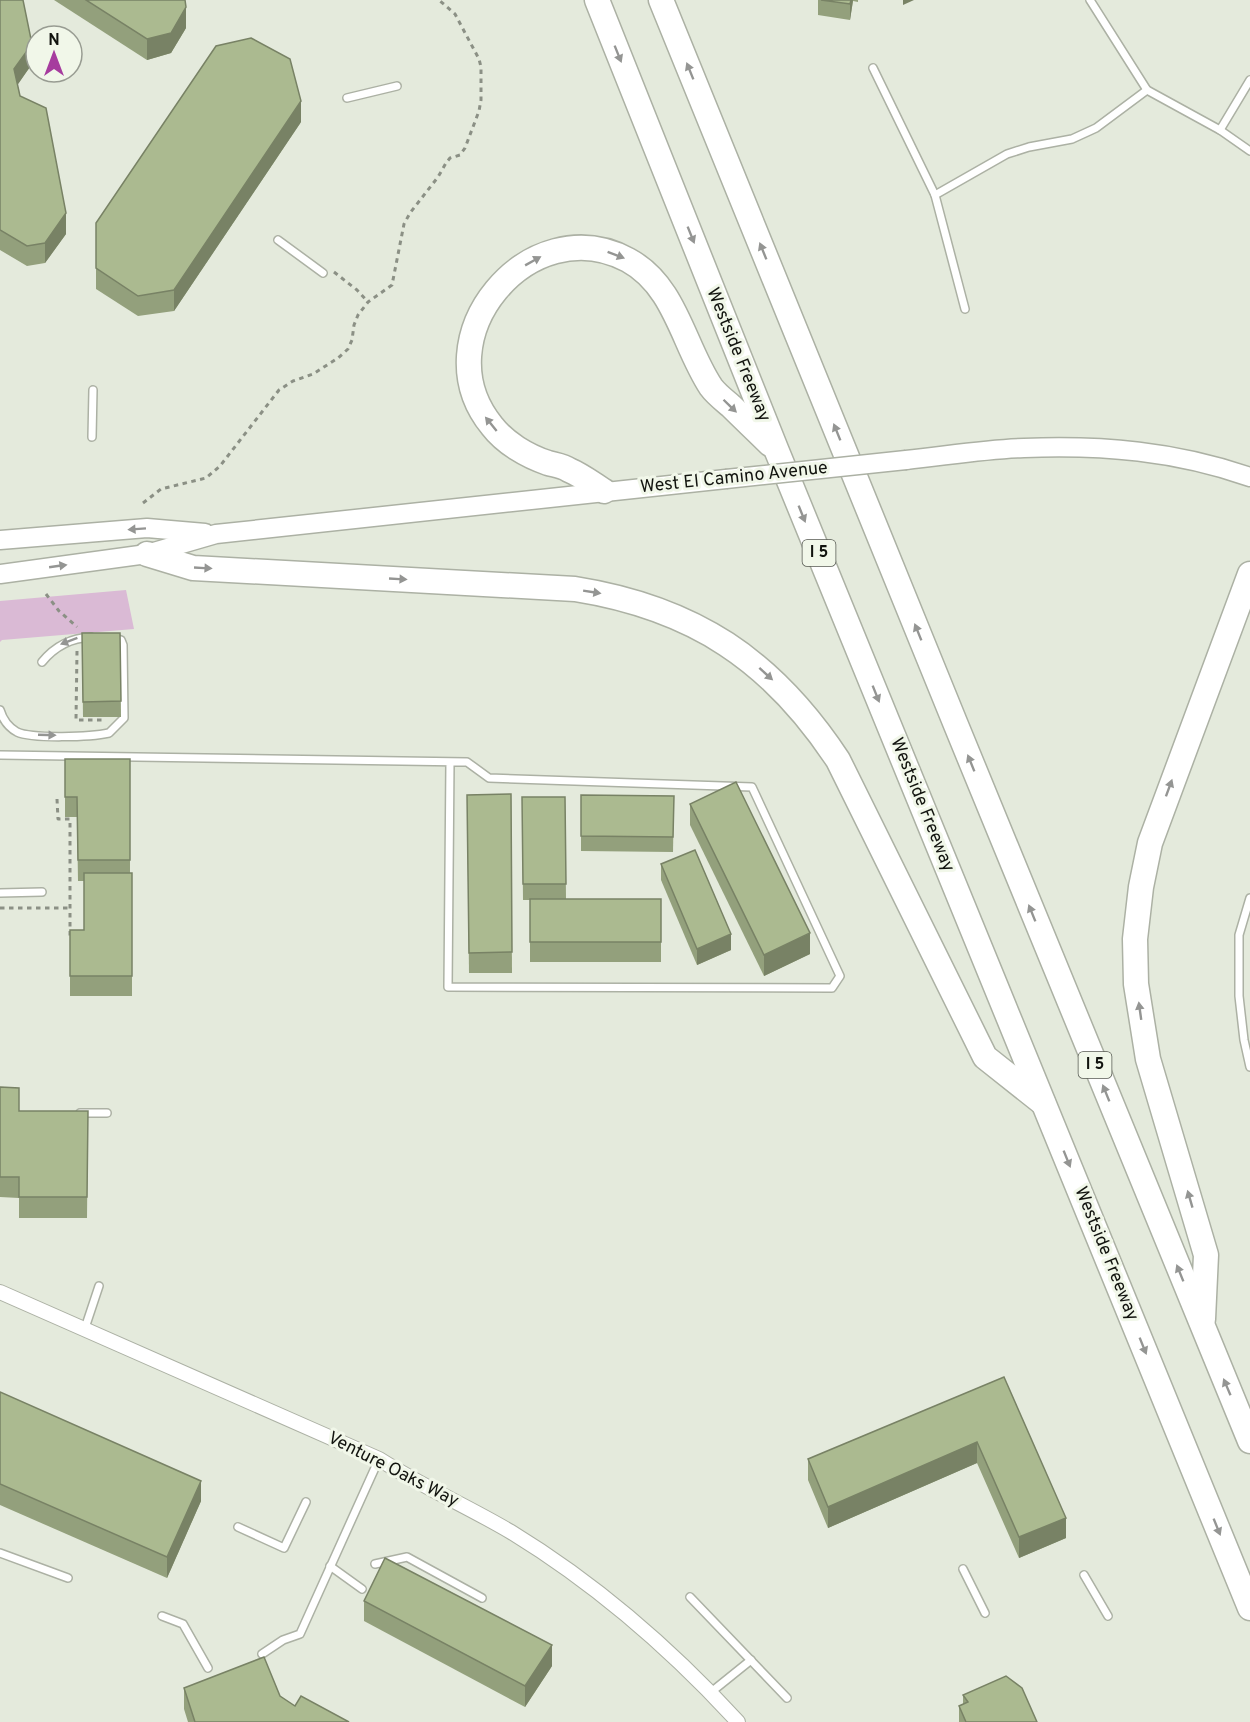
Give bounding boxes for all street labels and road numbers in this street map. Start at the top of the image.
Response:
street label: Westside Freeway [701,285,775,425]
street label: West El Camino Avenue [639,457,829,499]
road number: I 5 [802,540,836,566]
street label: Westside Freeway [885,735,959,875]
road number: I 5 [1078,1052,1112,1078]
street label: Westside Freeway [1069,1184,1143,1324]
street label: Venture Oaks Way [324,1427,462,1513]

